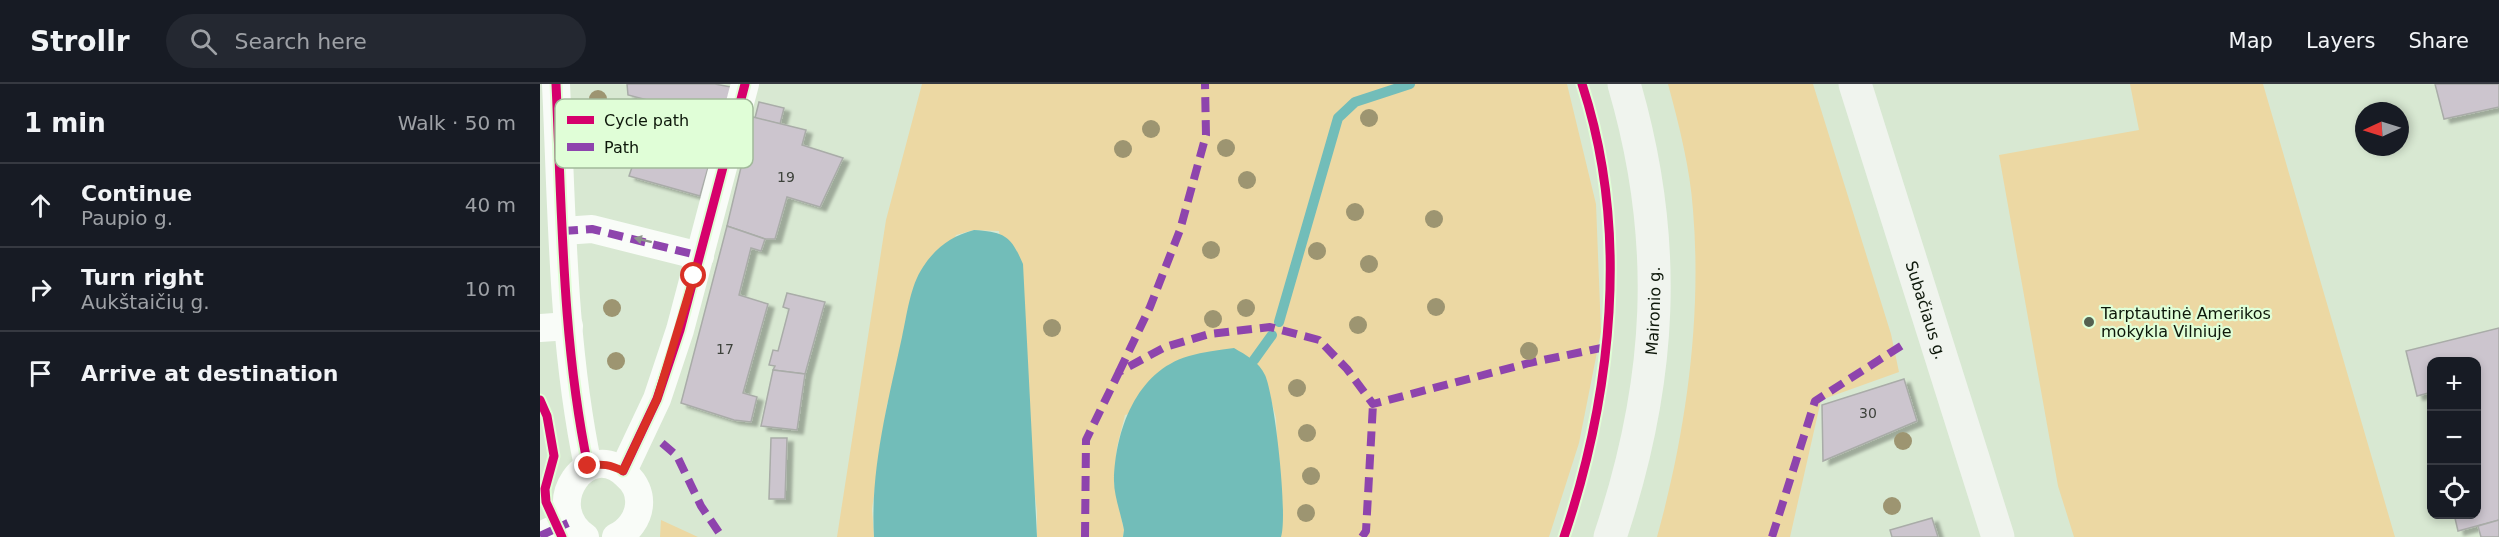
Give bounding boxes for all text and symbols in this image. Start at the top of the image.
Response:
search box [166,14,586,68]
text: Strollr [30,25,130,58]
icon: search [187,25,220,58]
text: Search here [235,29,367,54]
text: Map [2229,29,2273,53]
text: Layers [2306,29,2375,53]
text: Share [2408,29,2469,53]
legend [555,99,753,168]
north arrow [2355,102,2409,156]
text: 1 min [24,108,106,138]
text: Walk · 50 m [398,111,516,135]
text: Cycle path [604,111,689,130]
text: Path [604,138,639,157]
house number: 19 [777,169,795,185]
text: Continue [81,181,192,206]
icon: ahead [24,189,57,222]
text: 40 m [465,193,516,217]
text: Paupio g. [81,206,173,230]
one-way arrow [634,235,652,245]
street label: Subačiaus g. [1901,259,1950,362]
route start [680,262,706,288]
text: Turn right [81,265,204,290]
street label: Maironio g. [1642,266,1664,356]
icon: right [24,273,57,306]
text: 10 m [465,277,516,301]
text: Aukštaičių g. [81,290,210,314]
place label: Tarptautinė Amerikos mokykla Vilniuje [2100,304,2271,341]
marker: Tarptautinė Amerikos mokykla Vilniuje [2082,315,2096,329]
house number: 17 [716,341,734,357]
icon: arrive [24,357,57,390]
map controls [2427,357,2481,519]
button: + [2427,357,2481,411]
text: Arrive at destination [81,361,338,386]
house number: 30 [1859,405,1877,421]
button: − [2427,411,2481,465]
route end [574,452,600,478]
button: locate [2427,465,2481,519]

